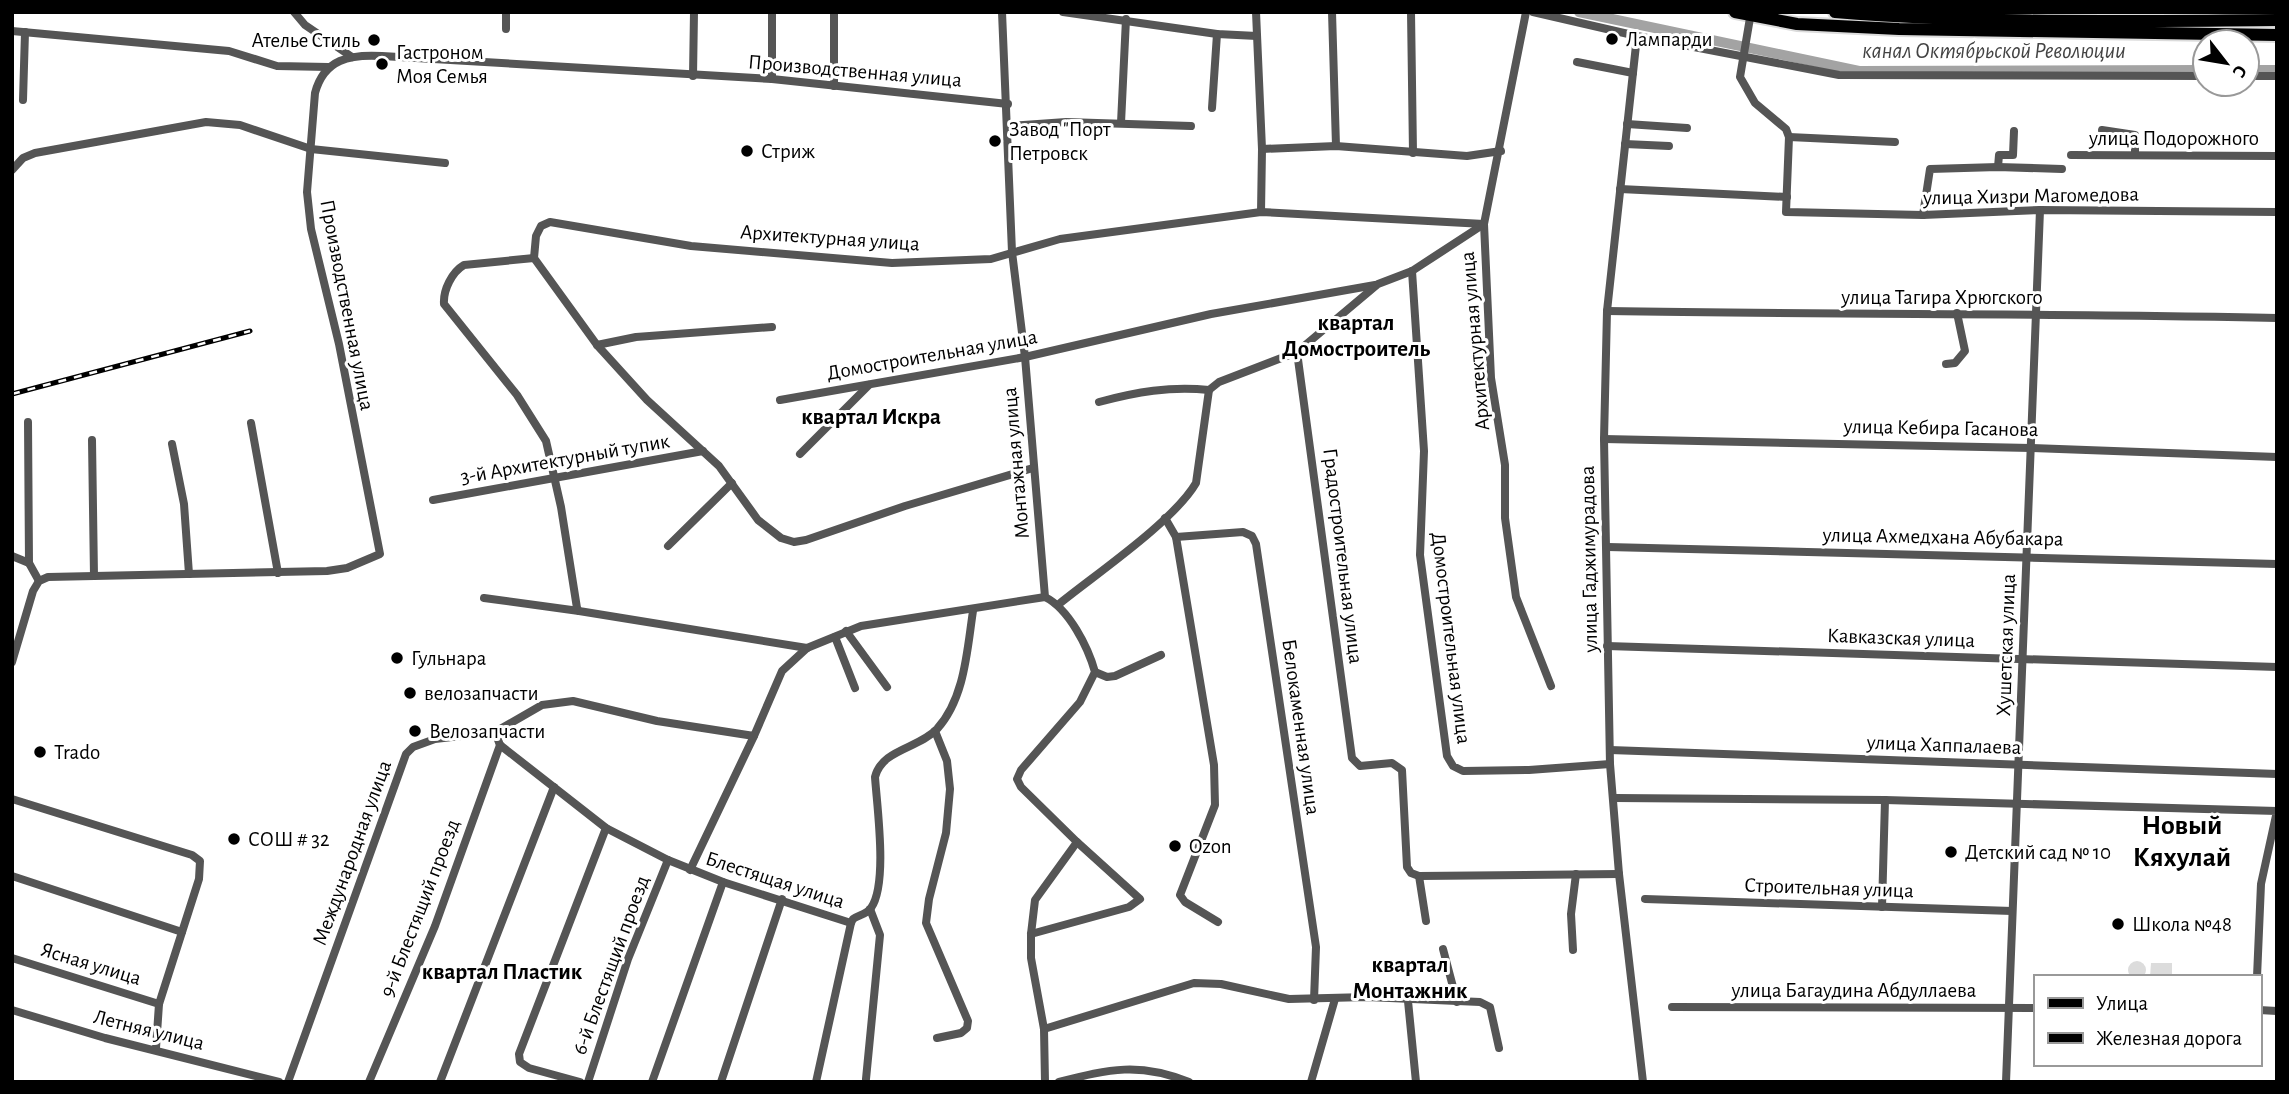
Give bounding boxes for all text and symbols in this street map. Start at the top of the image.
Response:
north arrow [2191,28,2261,98]
place label: Лампарди [1626,29,1713,50]
place label: Ателье Cтиль [251,30,360,51]
marker: Лампарди [1604,31,1620,47]
marker: Ателье Cтиль [366,32,382,48]
water label: канал Октябрьской Революции [1862,40,2126,63]
place label: Гастроном Моя Семья [396,42,488,87]
street label: Производственная улица [747,51,963,91]
marker: Гастроном Моя Семья [374,56,390,72]
text: С [2228,62,2250,80]
place label: Завод "Порт Петровск [1009,119,1111,164]
street label: улица Подорожного [2088,128,2259,149]
marker: Завод "Порт Петровск [987,133,1003,149]
place label: Стриж [761,141,816,162]
marker: Стриж [739,143,755,159]
street label: улица Хизри Магомедова [1922,184,2140,208]
street label: Производственная улица [316,198,378,413]
street label: Архитектурная улица [740,221,921,255]
street label: Архитектурная улица [1457,250,1493,432]
street label: улица Тагира Хрюгского [1840,287,2043,308]
district label: квартал Домостроитель [1282,312,1430,361]
street label: Домостроительная улица [825,326,1039,384]
street label: Монтажная улица [999,386,1033,540]
district label: квартал Искра [801,406,941,429]
street label: улица Кебира Гасанова [1842,416,2039,440]
street label: 3-й Архитектурный тупик [459,430,672,488]
street label: Градостроительная улица [1319,447,1367,665]
street label: улица Гаджимурадова [1577,465,1601,654]
street label: улица Ахмедхана Абубакара [1821,524,2064,550]
street label: Домостроительная улица [1428,531,1474,746]
street label: Хушетская улица [1993,573,2019,717]
street label: Кавказская улица [1827,625,1976,651]
street label: Белокаменная улица [1278,638,1324,817]
place label: Гульнара [411,648,487,669]
marker: Гульнара [389,650,405,666]
place label: велозапчасти [424,683,539,704]
marker: велозапчасти [402,685,418,701]
place label: Велозапчасти [429,721,545,742]
marker: Велозапчасти [407,723,423,739]
street label: улица Хаппалаева [1865,732,2022,758]
place label: Trado [54,742,100,763]
marker: Trado [32,744,48,760]
street label: Международная улица [309,757,395,948]
district label: Новый Кяхулай [2133,812,2231,872]
street label: 9-й Блестящий проезд [376,816,464,1000]
place label: СОШ # 32 [248,829,329,850]
marker: СОШ # 32 [226,831,242,847]
place label: Ozon [1189,836,1232,857]
marker: Ozon [1167,838,1183,854]
place label: Детский сад № 10 [1965,842,2111,863]
marker: Детский сад № 10 [1943,844,1959,860]
street label: Блестящая улица [703,848,847,912]
street label: 6-й Блестящий проезд [569,873,653,1057]
street label: Строительная улица [1744,875,1915,901]
place label: Школа №48 [2132,914,2232,935]
marker: Школа №48 [2110,916,2126,932]
street label: Ясная улица [38,939,144,989]
district label: квартал Монтажник [1353,954,1468,1003]
district label: квартал Пластик [422,961,583,984]
legend [2034,975,2261,1066]
street label: улица Багаудина Абдуллаева [1731,980,1977,1001]
text: Улица [2096,993,2149,1014]
street label: Летняя улица [92,1006,207,1054]
text: Железная дорога [2096,1028,2243,1049]

